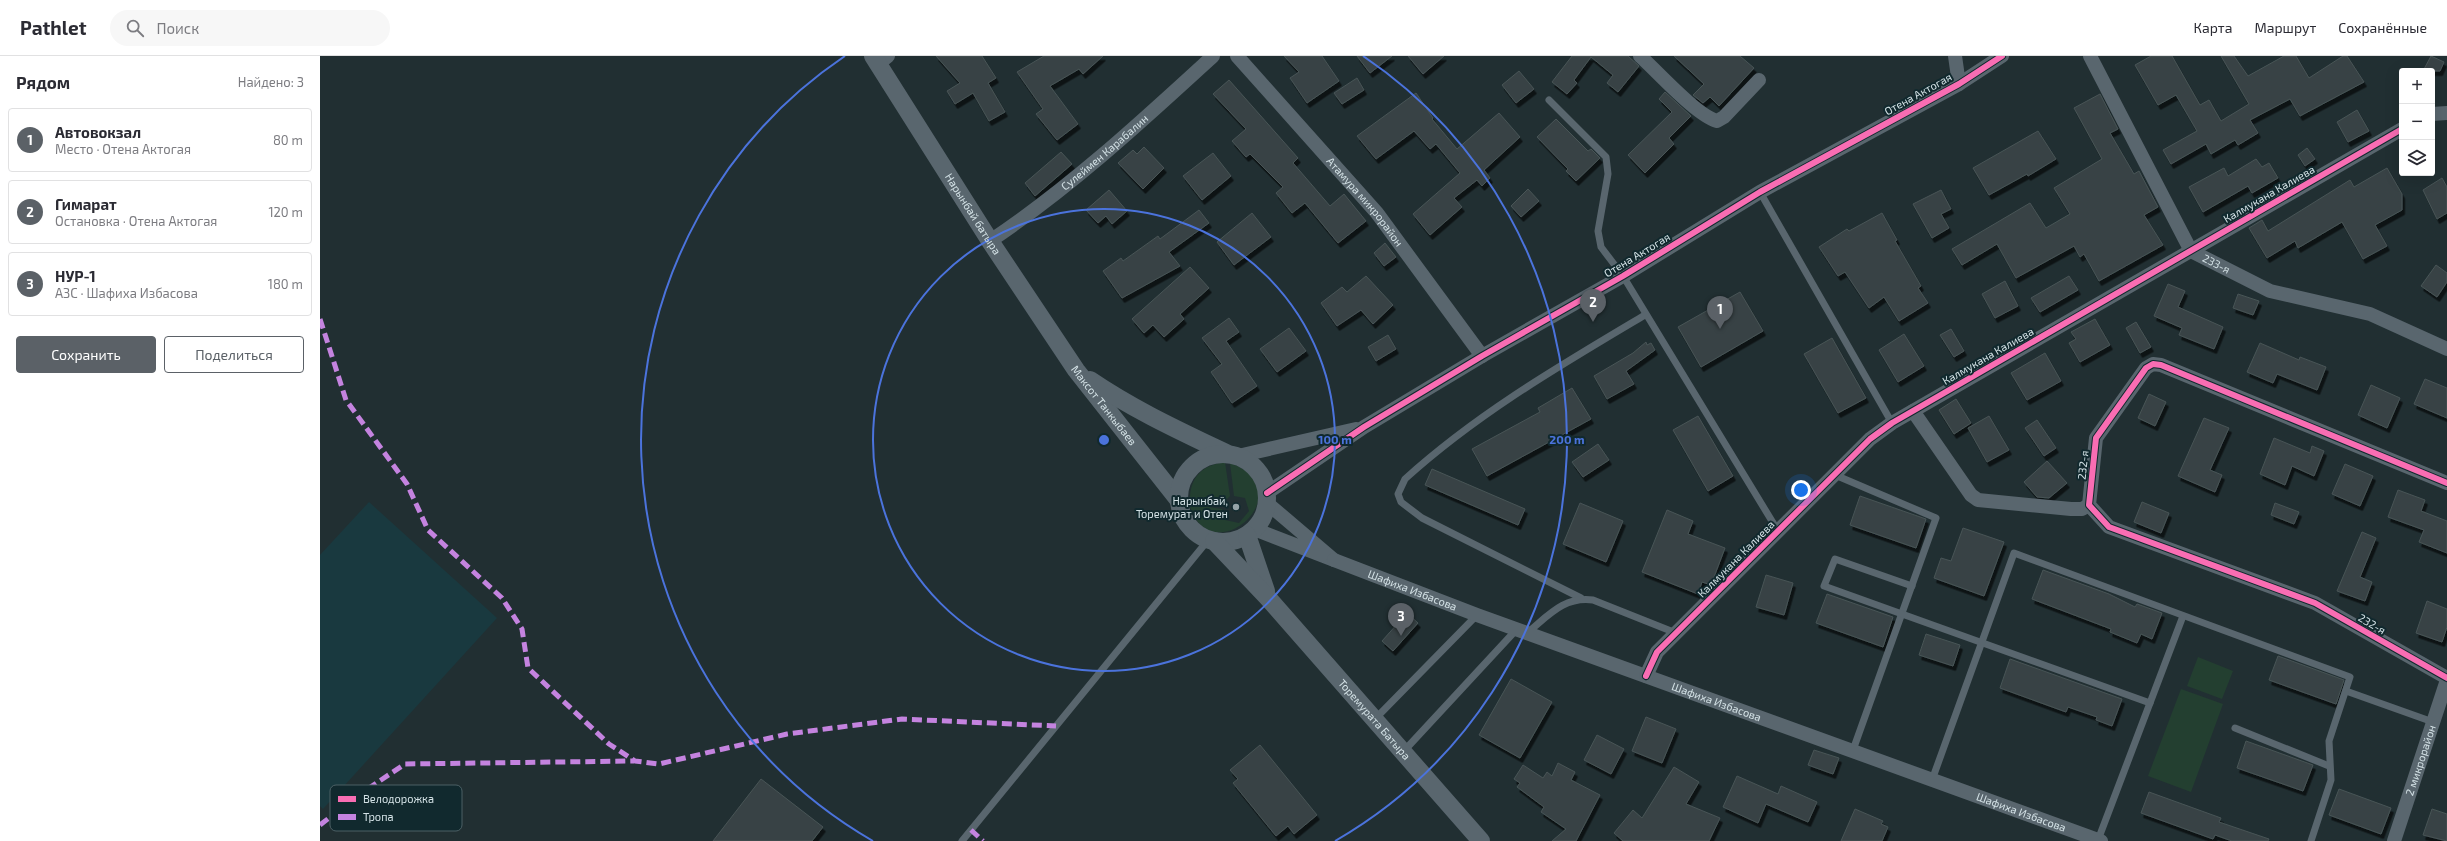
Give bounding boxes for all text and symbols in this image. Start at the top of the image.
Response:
search box [110,10,390,46]
text: Pathlet [20,16,86,39]
icon: search [124,17,146,39]
text: Поиск [156,19,199,37]
text: Карта [2194,19,2232,36]
text: Маршрут [2254,19,2316,36]
text: Сохранённые [2338,19,2427,36]
map controls [2399,68,2435,176]
button: + [2399,68,2435,104]
street label: Отена Актогая [1882,70,1954,117]
text: Рядом [16,72,70,92]
text: Найдено: 3 [238,74,304,90]
button: − [2399,104,2435,140]
street label: Сулеймен Карабалин [1058,111,1150,192]
text: Автовокзал [55,123,141,141]
text: 1 [27,132,33,148]
text: 80 m [273,132,303,148]
button: layers [2399,140,2435,176]
text: Место · Отена Актогая [55,141,191,157]
street label: Атамура микрорайон [1324,154,1406,249]
street label: Калмукана Калиева [2221,162,2317,226]
street label: Нарынбай батыра [943,171,1004,257]
text: Гимарат [55,195,117,213]
text: 2 [26,204,34,220]
text: 120 m [268,204,303,220]
text: Остановка · Отена Актогая [55,213,217,229]
street label: Отена Актогая [1601,230,1672,279]
street label: 233-я [2201,251,2233,276]
text: НУР-1 [55,267,96,285]
text: 3 [26,276,34,292]
text: 180 m [268,276,303,292]
text: АЗС · Шафиха Избасова [55,285,198,301]
pin: 2 [1580,289,1606,322]
pin: 1 [1707,296,1733,329]
street label: Калмукана Калиева [1940,324,2036,388]
button: Сохранить [16,336,156,373]
button: Поделиться [164,336,304,373]
street label: Максот Танкыбаев [1069,363,1140,448]
text: 100 m [1318,432,1352,446]
text: 200 m [1549,432,1585,446]
centre of rings [1097,433,1111,447]
street label: 232-я [2075,450,2091,480]
your location [1791,480,1811,500]
place label: Нарынбай, Торемурат и Отен [1136,494,1228,521]
marker: Нарынбай, Торемурат и Отен [1231,502,1241,512]
street label: Калмукана Калиева [1695,518,1777,600]
street label: Шафиха Избасова [1366,567,1459,613]
pin: 3 [1388,603,1414,636]
street label: 232-я [2356,611,2388,637]
street label: Торемурата Батыра [1336,676,1414,762]
street label: Шафиха Избасова [1670,679,1763,723]
street label: 2 микрорайон [2402,723,2438,797]
legend [330,785,462,831]
street label: Шафиха Избасова [1975,789,2068,834]
text: Велодорожка [363,792,434,805]
text: Тропа [363,810,394,823]

